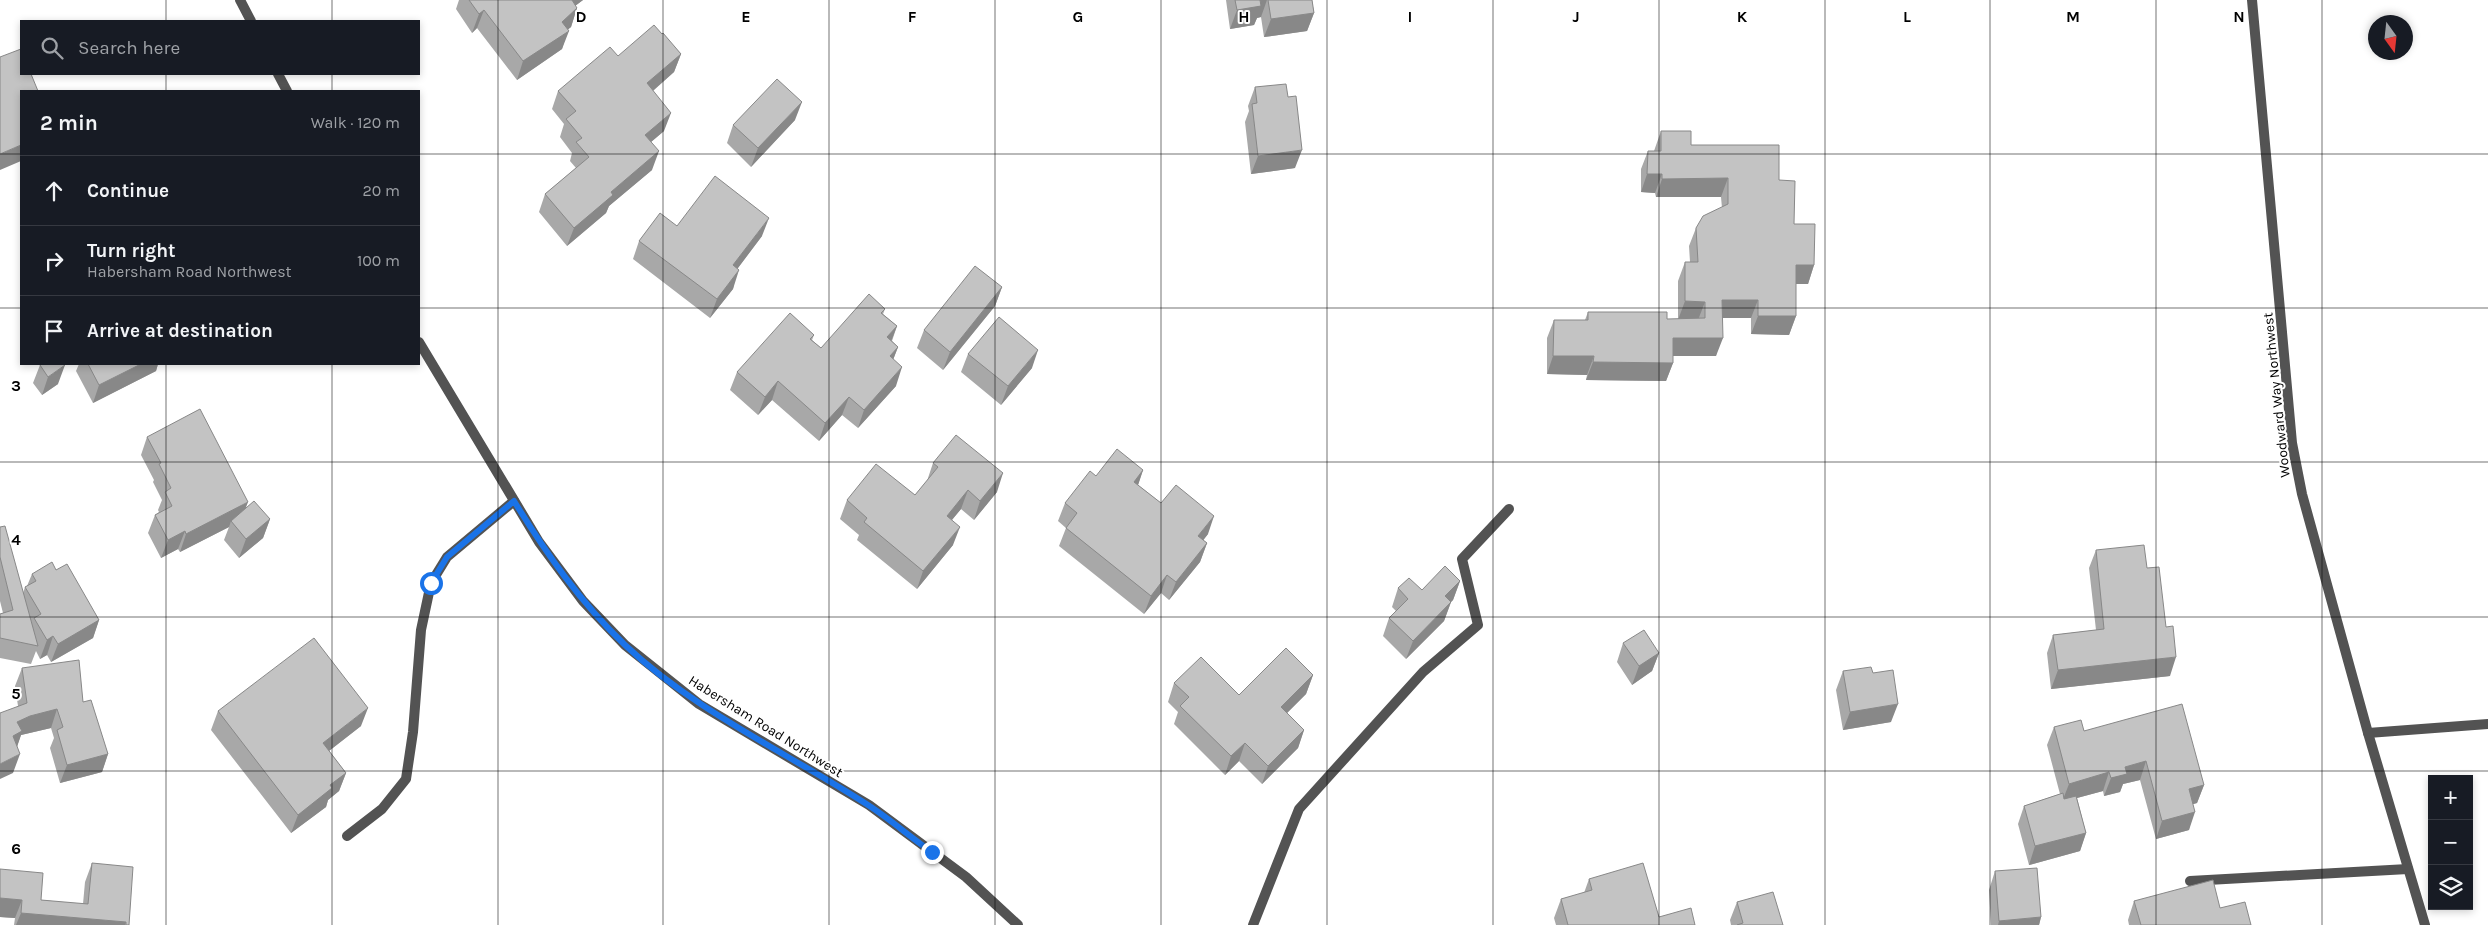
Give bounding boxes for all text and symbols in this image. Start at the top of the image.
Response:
text: D [576,7,587,26]
text: E [741,7,751,26]
text: F [908,7,917,26]
text: G [1073,7,1083,26]
text: H [1238,7,1250,26]
text: I [1408,7,1412,26]
text: J [1572,7,1580,26]
text: K [1737,7,1748,26]
text: L [1903,7,1911,26]
text: M [2066,7,2080,26]
text: N [2233,7,2245,26]
north arrow [2368,15,2413,60]
search box [20,20,420,75]
icon: search [38,34,66,62]
text: Search here [78,37,180,59]
text: 2 min [40,111,98,135]
text: Walk · 120 m [311,113,400,132]
icon: ahead [40,177,68,205]
text: Continue [87,180,169,202]
text: 20 m [362,181,400,200]
text: Turn right [87,240,176,262]
icon: right [40,247,68,275]
text: 100 m [357,251,400,270]
text: Habersham Road Northwest [87,262,292,281]
street label: Woodward Way Northwest [2259,312,2294,478]
icon: arrive [40,317,68,345]
text: Arrive at destination [87,320,273,342]
text: 3 [11,376,21,395]
text: 4 [11,530,21,549]
route start [420,572,443,595]
street label: Habersham Road Northwest [685,672,846,781]
text: 5 [11,684,21,703]
map controls [2428,775,2473,910]
button: + [2428,775,2473,820]
button: − [2428,820,2473,865]
text: 6 [11,839,21,858]
route end [921,841,944,864]
button: layers [2428,865,2473,910]

